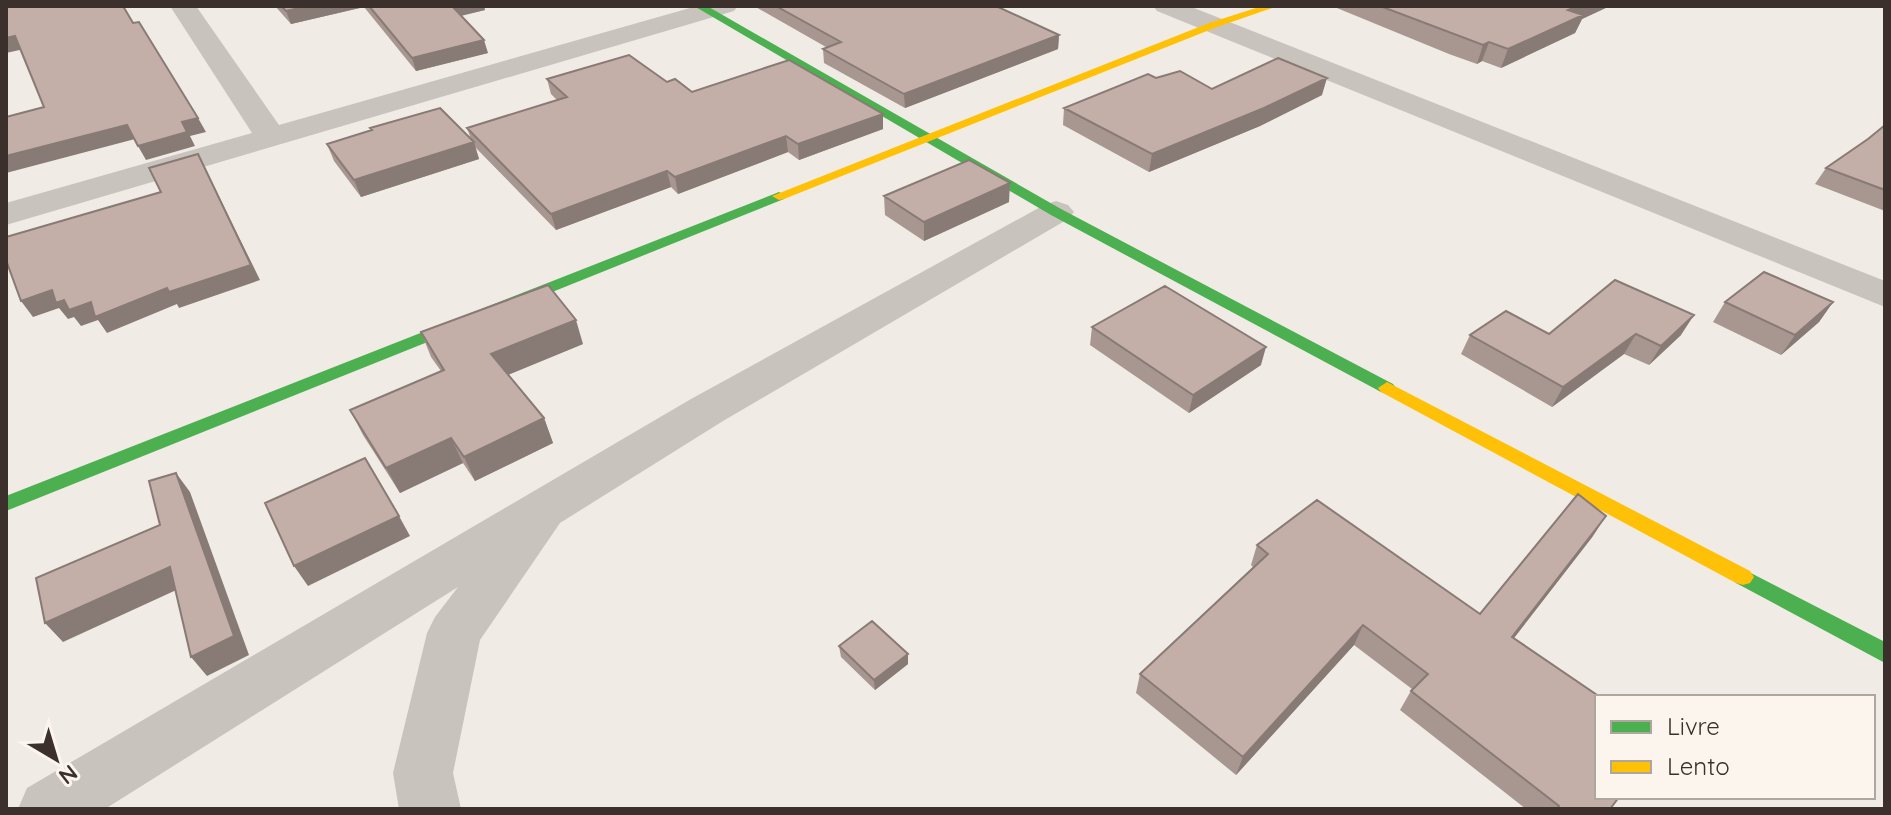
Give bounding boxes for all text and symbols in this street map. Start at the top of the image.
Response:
legend [1595,695,1875,799]
text: Livre [1667,711,1720,741]
north arrow [16,719,96,799]
text: Lento [1667,751,1730,781]
text: N [53,759,83,791]

